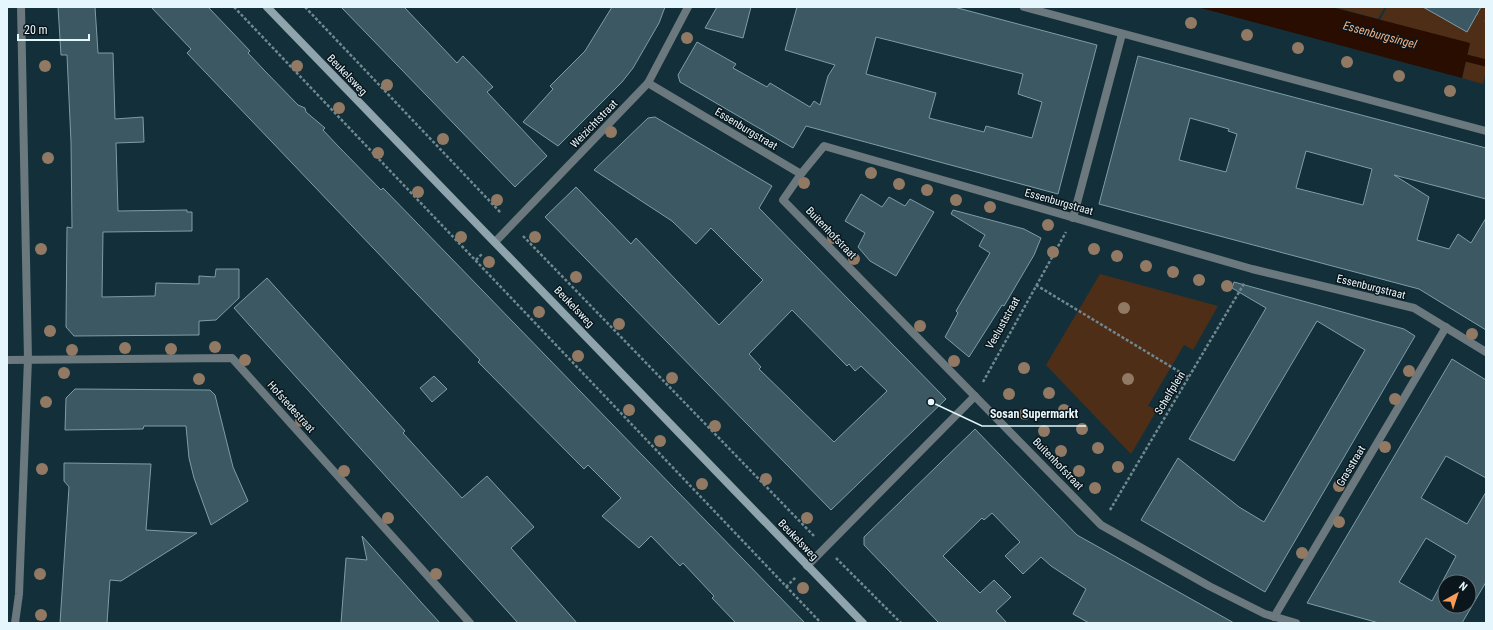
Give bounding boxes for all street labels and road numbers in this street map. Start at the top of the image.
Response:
street label: Beukelsweg [324,52,370,98]
street label: Weizichtstraat [568,97,620,151]
street label: Essenburgstraat [712,105,780,153]
street label: Essenburgstraat [1023,186,1095,218]
street label: Buitenhofstraat [803,204,859,262]
street label: Essenburgstraat [1335,272,1407,302]
street label: Beukelsweg [551,284,597,330]
street label: Veeluststraat [983,295,1023,351]
street label: Schelfplein [1152,369,1188,417]
street label: Hofstedestraat [264,378,318,436]
street label: Buitenhofstraat [1030,435,1086,493]
street label: Grasstraat [1334,443,1368,489]
street label: Beukelsweg [775,517,821,563]

